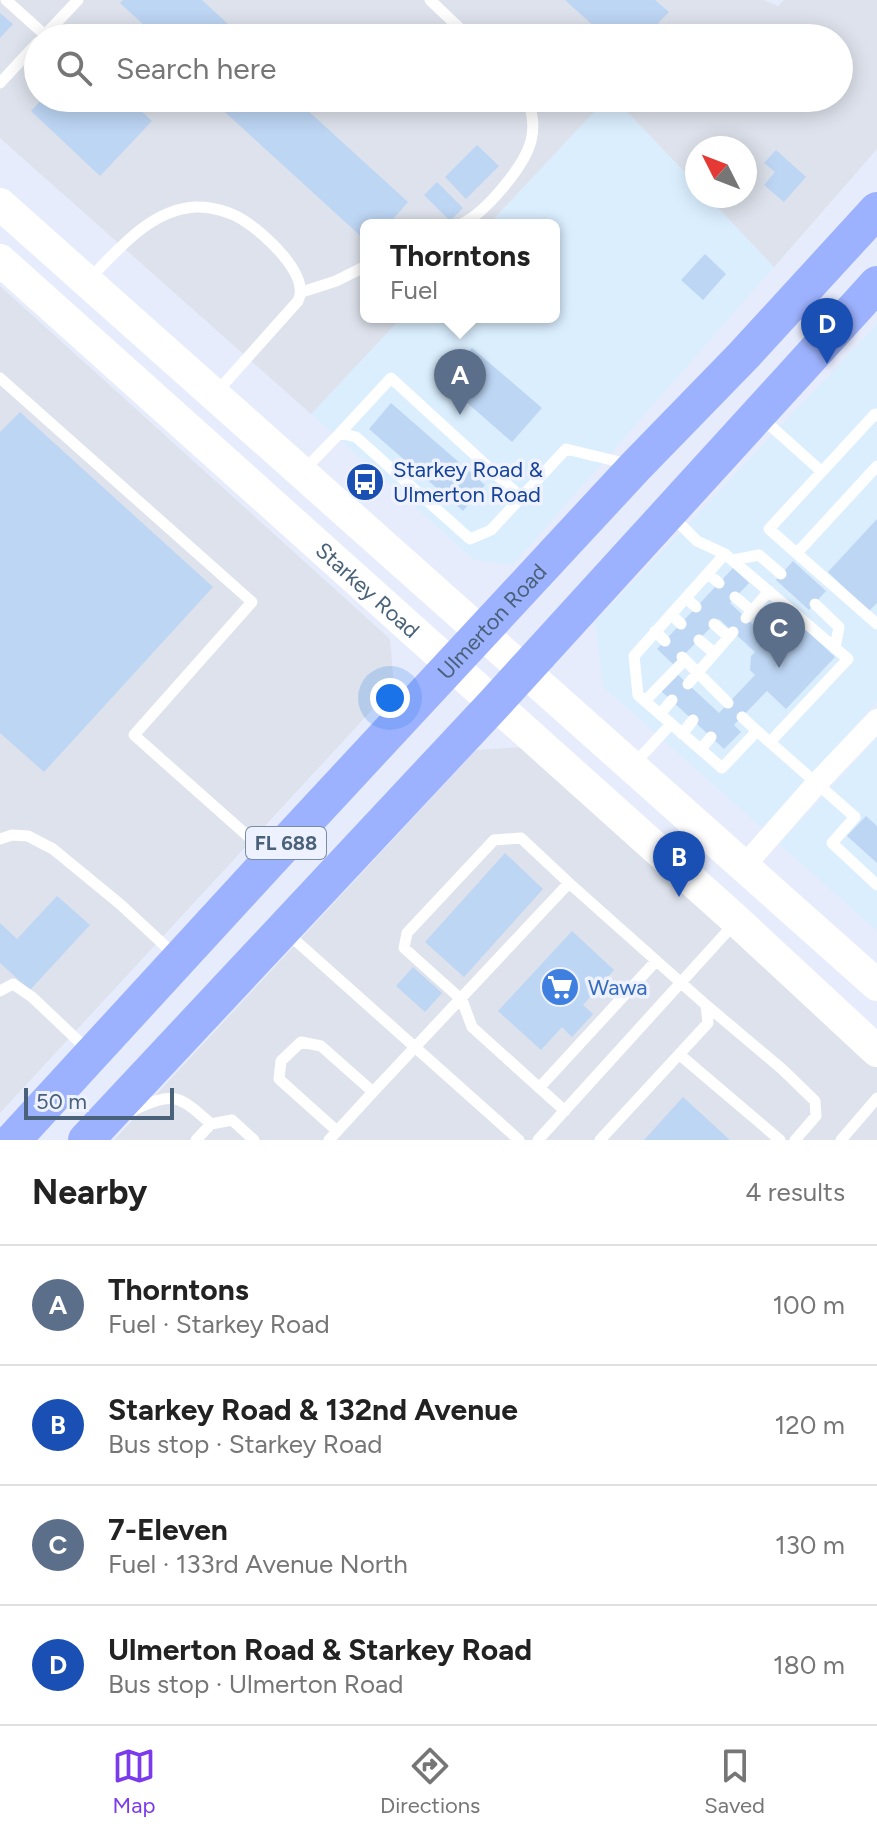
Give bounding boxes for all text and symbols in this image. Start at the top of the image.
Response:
search box [24,24,853,112]
icon: search [52,46,96,90]
text: Search here [116,50,276,87]
north arrow [685,136,757,208]
popup [360,219,560,323]
text: Thorntons [390,237,530,274]
text: Fuel [390,274,438,306]
pin: D [801,298,853,364]
pin: A [434,349,486,415]
place label: Starkey Road & Ulmerton Road [393,456,543,508]
bus stop icon: Starkey Road & Ulmerton Road [344,461,386,503]
street label: Starkey Road [310,537,425,644]
street label: Ulmerton Road [432,558,552,685]
pin: C [753,602,805,668]
your location [370,678,410,718]
road number: FL 688 [246,827,326,859]
pin: B [653,831,705,897]
supermarket icon: Wawa [539,966,581,1008]
place label: Wawa [588,974,648,1001]
scale bar [24,1084,174,1120]
text: 50 m [36,1088,87,1115]
text: Nearby [32,1172,147,1213]
text: 4 results [745,1176,845,1208]
text: Thorntons [108,1271,249,1308]
text: A [49,1289,67,1321]
text: 100 m [772,1289,845,1321]
text: Fuel · Starkey Road [108,1308,330,1340]
text: Starkey Road & 132nd Avenue [108,1391,518,1428]
text: B [50,1409,66,1441]
text: 120 m [775,1409,845,1441]
text: Bus stop · Starkey Road [108,1428,383,1460]
text: 7-Eleven [108,1511,228,1548]
text: C [49,1529,67,1561]
text: 130 m [775,1529,845,1561]
text: Fuel · 133rd Avenue North [108,1548,408,1580]
text: Ulmerton Road & Starkey Road [108,1631,532,1668]
text: D [49,1649,67,1681]
text: 180 m [773,1649,845,1681]
text: Bus stop · Ulmerton Road [108,1668,404,1700]
tab: Map [112,1744,156,1819]
tab: Directions [380,1744,480,1819]
tab: Saved [704,1744,765,1819]

